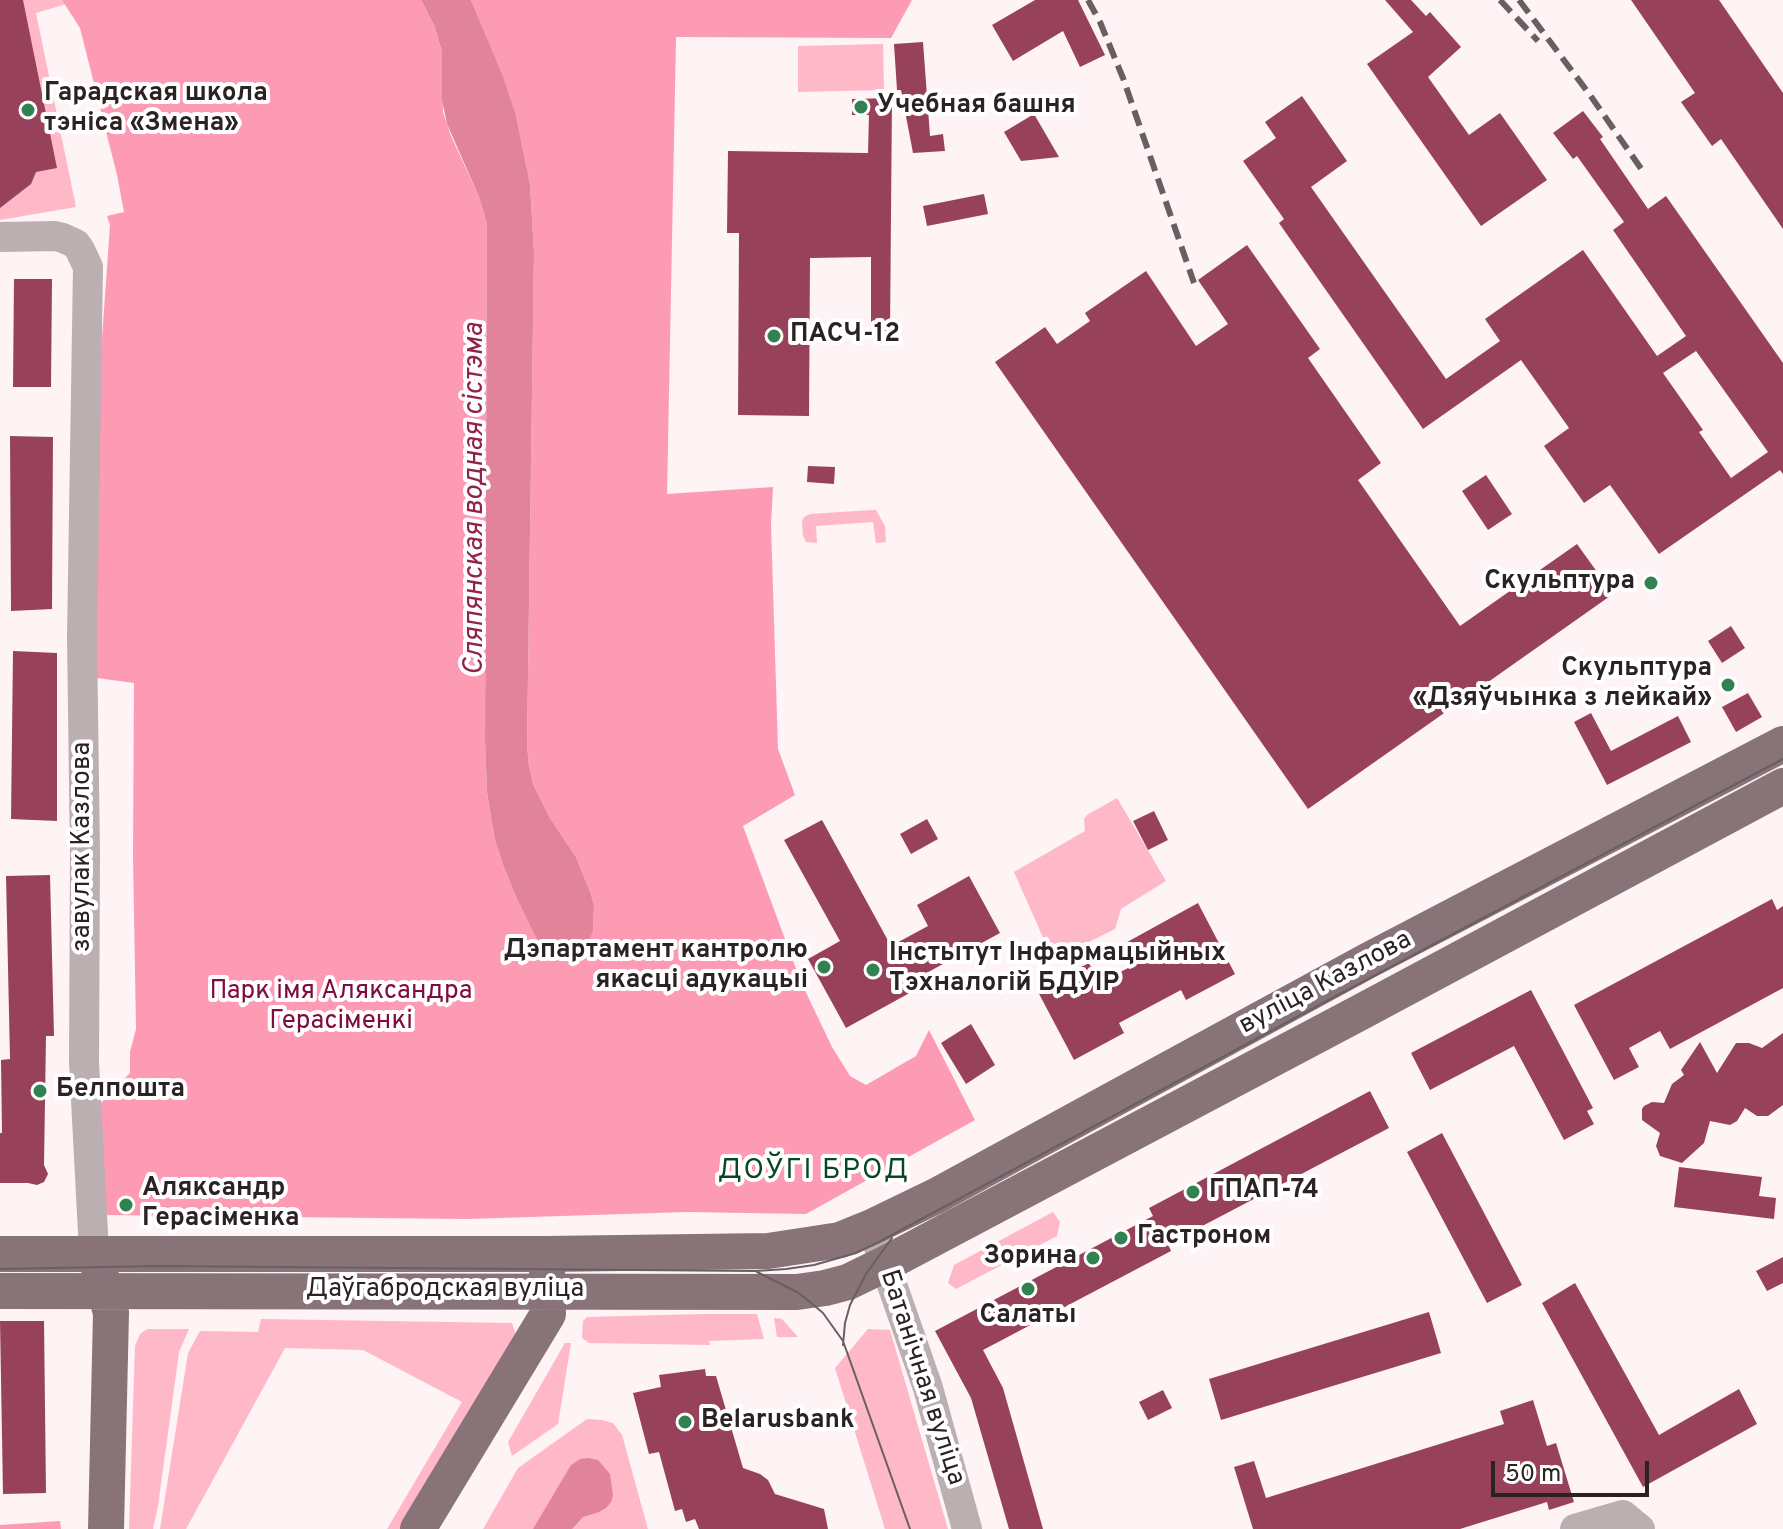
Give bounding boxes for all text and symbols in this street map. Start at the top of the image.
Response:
place label: Гарадская школа тэніса «Змена» [44,79,268,140]
place label: Учебная башня [877,91,1076,123]
marker: Учебная башня [852,98,870,116]
marker: Гарадская школа тэніса «Змена» [19,101,37,119]
place label: ПАСЧ-12 [790,320,900,352]
water label: Сляпянская водная сістэма [459,322,493,676]
marker: ПАСЧ-12 [765,327,783,345]
place label: Скульптура [1484,567,1635,599]
marker: Скульптура [1642,574,1660,592]
place label: Скульптура «Дзяўчынка з лейкай» [1413,654,1712,716]
marker: Скульптура «Дзяўчынка з лейкай» [1719,676,1737,694]
street label: завулак Казлова [68,742,100,952]
street label: вуліца Казлова [1235,926,1417,1042]
place label: Дэпартамент кантролю якасці адукацыі [504,936,808,998]
place label: Інстытут Інфармацыйных Тэхналогій БДУІР [889,939,1226,1000]
marker: Дэпартамент кантролю якасці адукацыі [815,958,833,976]
marker: Інстытут Інфармацыйных Тэхналогій БДУІР [864,961,882,979]
park label: Парк імя Аляксандра Герасіменкі [209,977,473,1038]
place label: Белпошта [56,1075,185,1107]
marker: Белпошта [31,1082,49,1100]
district label: ДОЎГІ БРОД [718,1155,910,1189]
place label: Аляксандр Герасіменка [142,1174,300,1236]
place label: ГПАП-74 [1209,1176,1319,1208]
marker: ГПАП-74 [1184,1183,1202,1201]
marker: Аляксандр Герасіменка [117,1196,135,1214]
place label: Гастроном [1137,1222,1271,1254]
marker: Гастроном [1112,1229,1130,1247]
place label: Зорина [984,1242,1077,1274]
marker: Зорина [1084,1249,1102,1267]
street label: Батанічная вуліца [871,1266,971,1490]
street label: Даўгабродская вуліца [306,1275,584,1307]
marker: Салаты [1019,1280,1037,1298]
place label: Салаты [980,1301,1076,1333]
place label: Belarusbank [701,1406,855,1438]
marker: Belarusbank [676,1413,694,1431]
scale bar [1495,1445,1653,1495]
text: 50 m [1505,1460,1561,1490]

